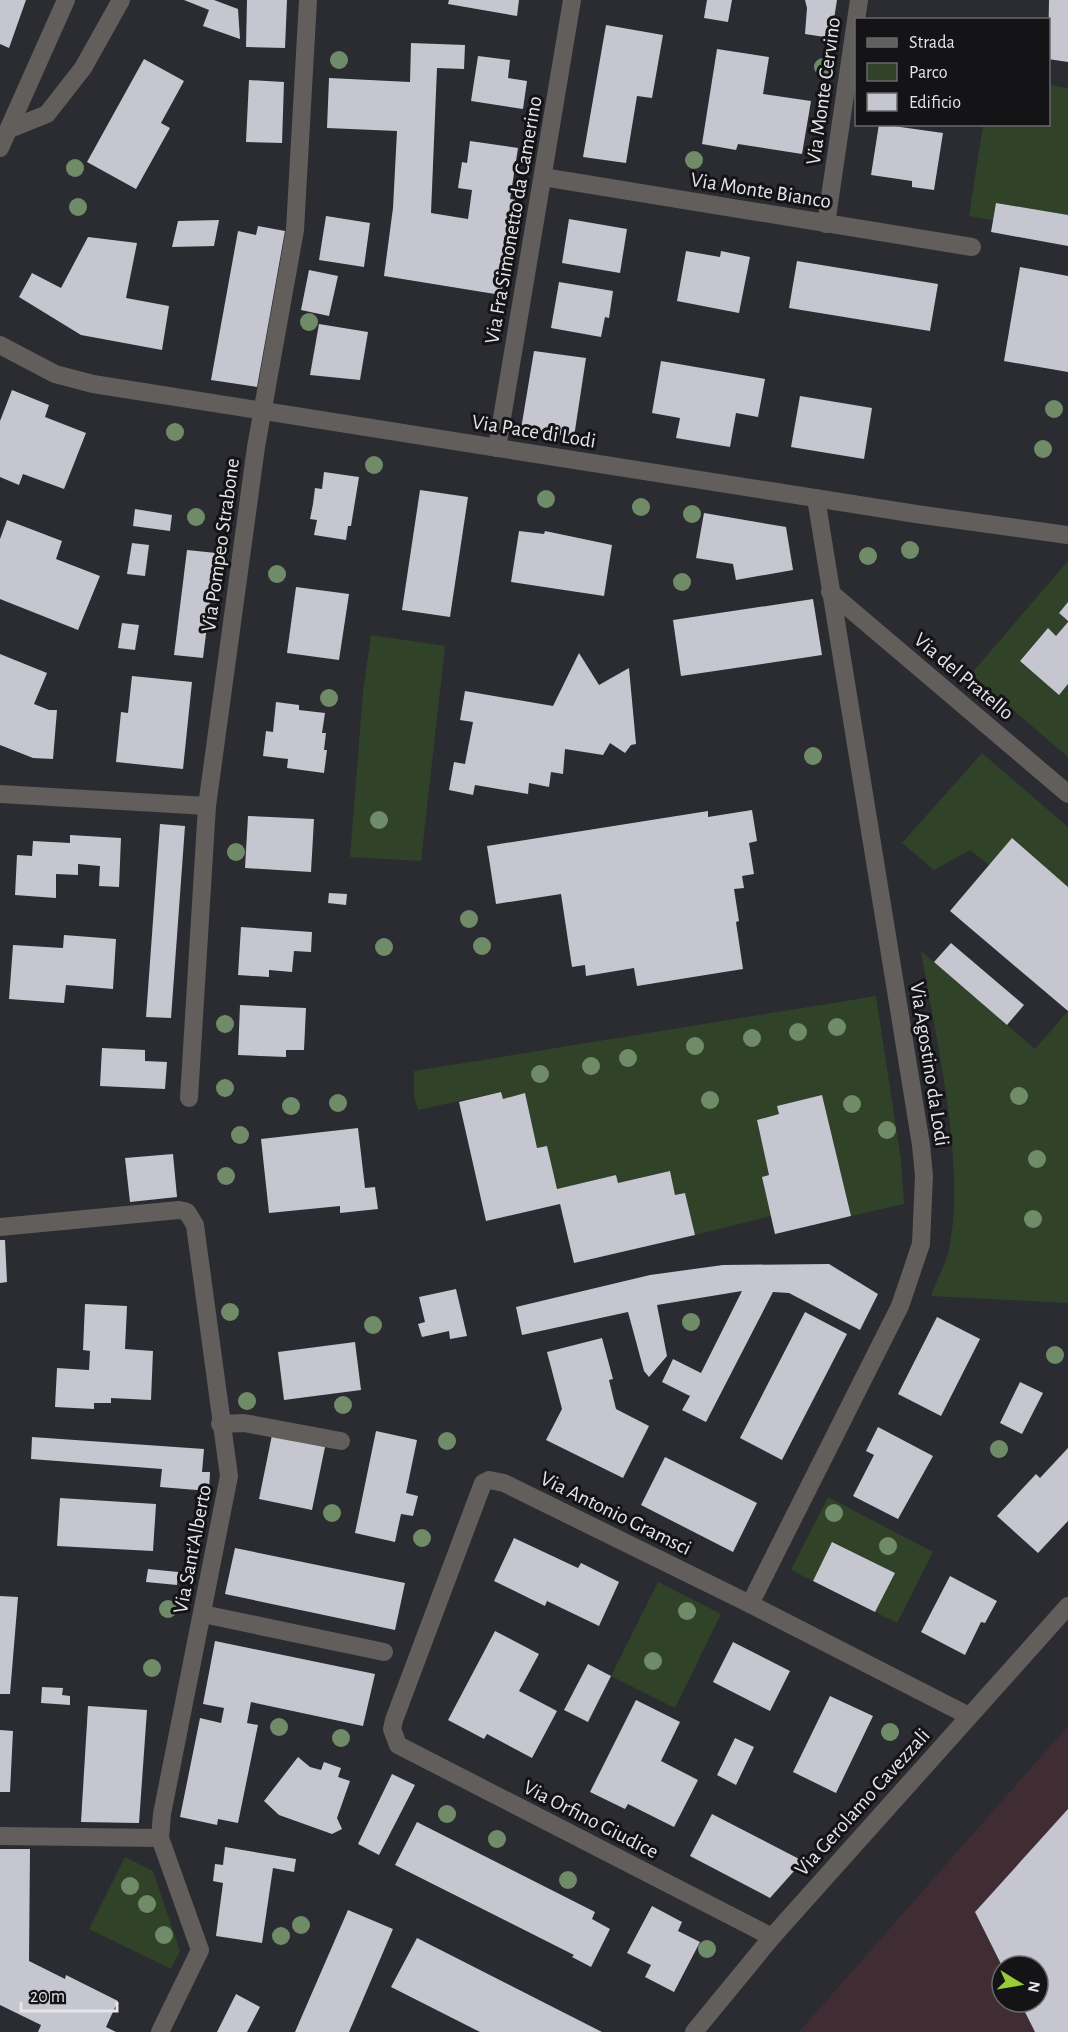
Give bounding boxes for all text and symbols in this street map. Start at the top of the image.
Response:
street label: Via Monte Cervino [803,16,844,166]
legend [855,18,1050,126]
text: Strada [909,34,955,52]
text: Parco [909,64,948,82]
street label: Via Fra Simonetto da Camerino [481,94,546,346]
text: Edificio [909,94,961,112]
street label: Via Monte Bianco [689,169,833,212]
street label: Via Pace di Lodi [470,411,598,452]
street label: Via Pompeo Strabone [198,457,243,633]
street label: Via del Pratello [910,629,1018,724]
street label: Via Agostino da Lodi [906,981,953,1148]
street label: Via Antonio Gramsci [537,1468,695,1559]
street label: Via Sant'Alberto [170,1483,215,1615]
street label: Via Gerolamo Cavezzali [791,1725,934,1880]
street label: Via Orfino Giudice [520,1776,662,1863]
north arrow [990,1954,1050,2014]
scale bar [21,1975,117,2013]
text: N [1025,1980,1043,1994]
text: 20 m [30,1988,65,2006]

